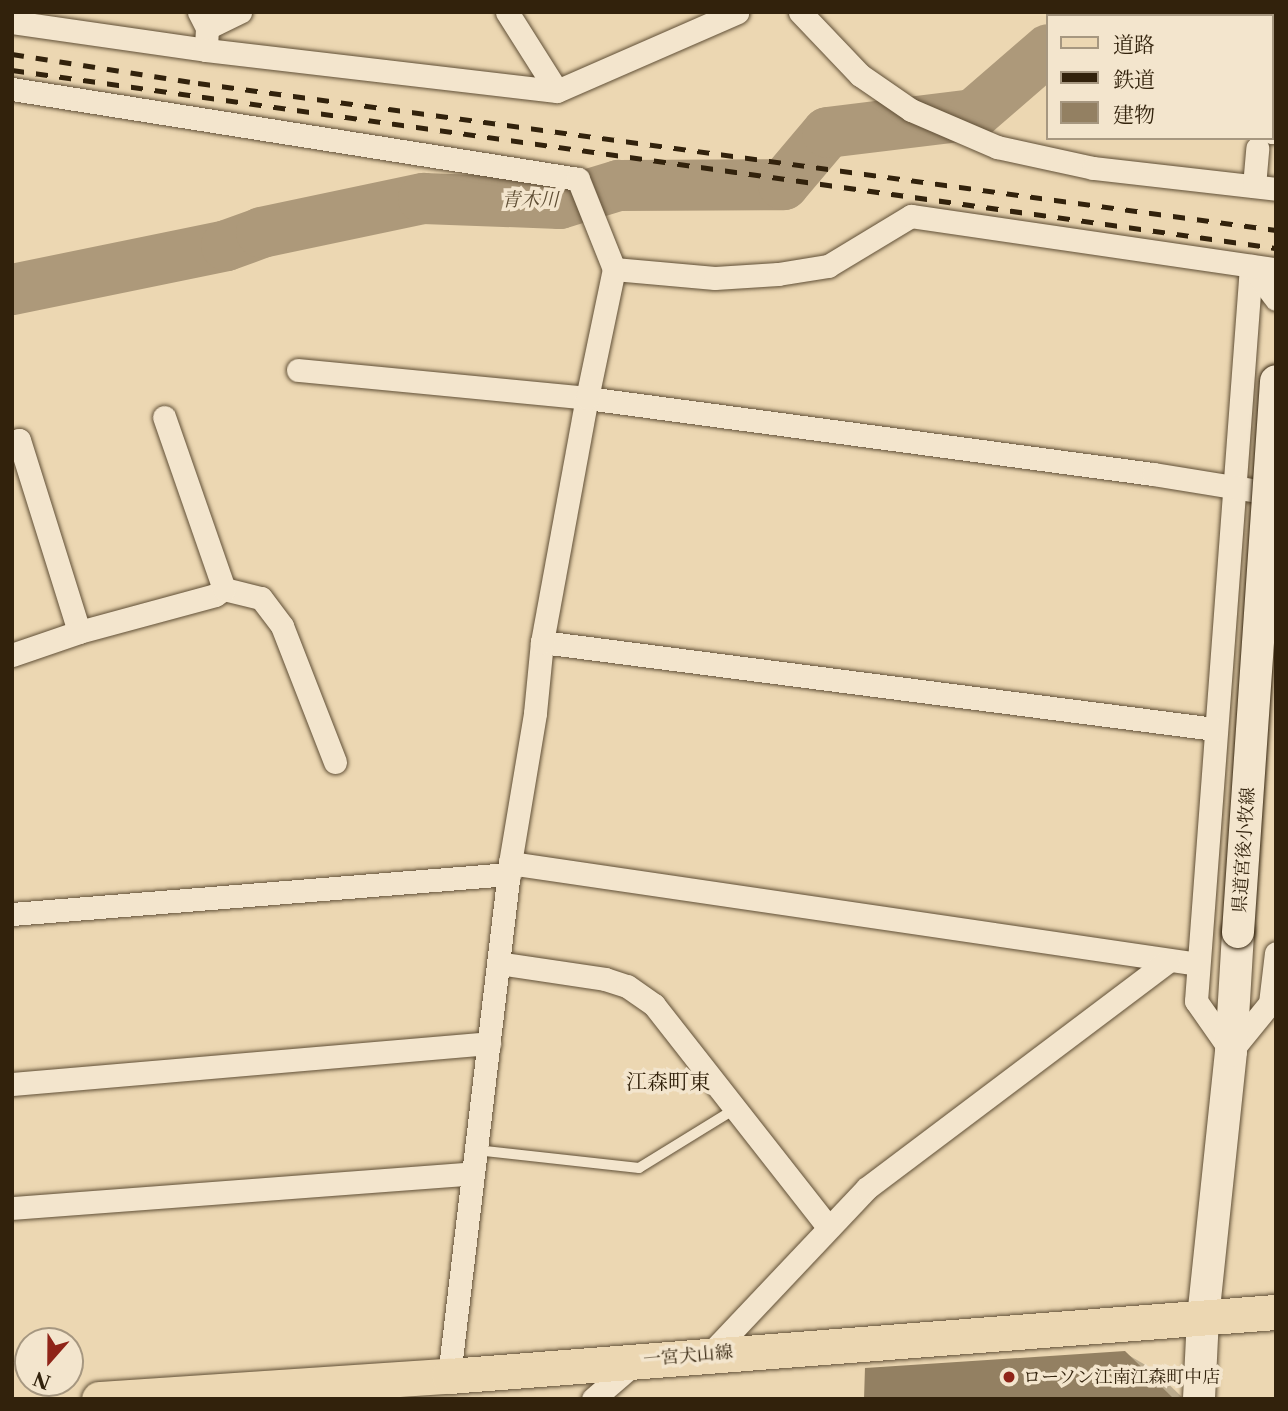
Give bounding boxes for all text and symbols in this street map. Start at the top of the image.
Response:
legend [1046,14,1274,140]
text: 道路 [1113,32,1155,57]
text: 鉄道 [1113,67,1155,92]
text: 建物 [1113,102,1155,127]
water label: 青木川 [502,189,558,211]
street label: 県道宮後小牧線 [1229,786,1259,914]
district label: 江森町東 [626,1069,710,1095]
north arrow [14,1327,84,1397]
street label: 一宮犬山線 [642,1341,734,1371]
place label: ローソン江南江森町中店 [1023,1366,1221,1388]
text: N [30,1367,54,1394]
marker: ローソン江南江森町中店 [1001,1369,1017,1385]

